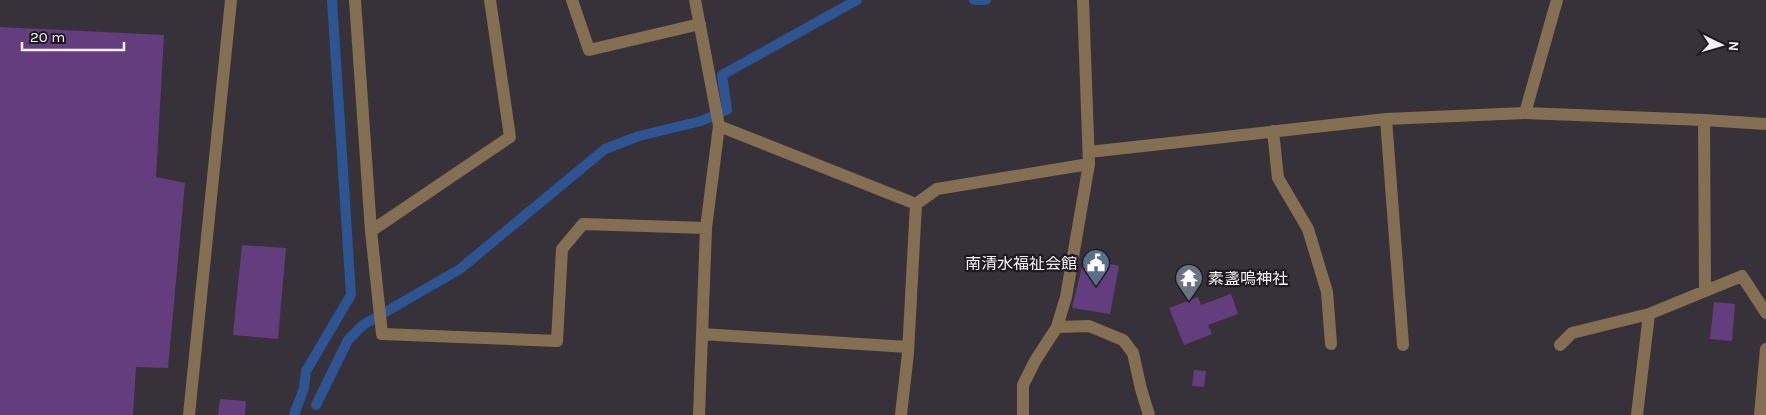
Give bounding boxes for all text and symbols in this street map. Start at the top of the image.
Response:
scale bar [22,20,125,52]
north arrow [1696,20,1746,70]
text: 20 m [30,28,65,46]
text: N [1725,40,1742,52]
public building icon: 南清水福祉会館 [1081,248,1111,287]
place label: 南清水福祉会館 [965,254,1077,273]
temple icon: 素盞嗚神社 [1174,263,1204,302]
place label: 素盞嗚神社 [1208,269,1288,288]

